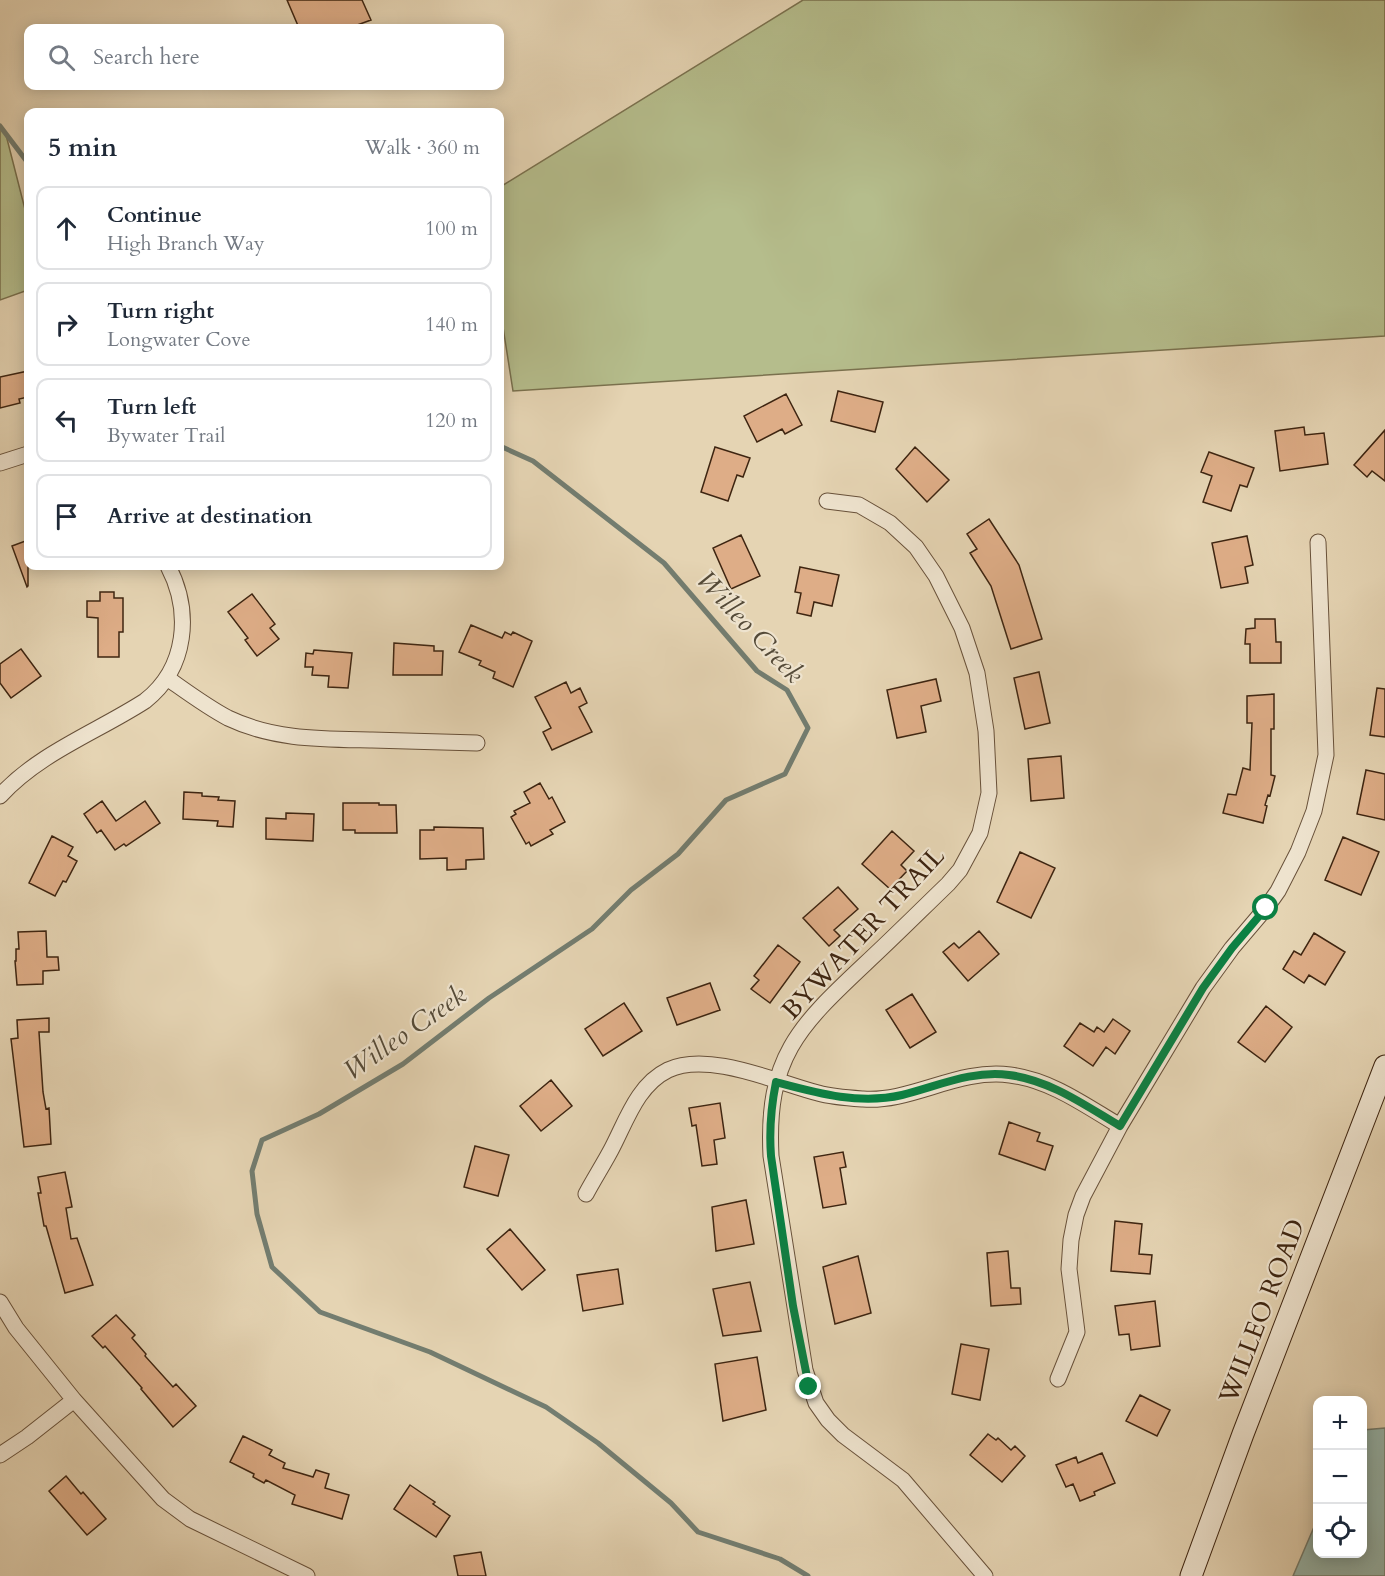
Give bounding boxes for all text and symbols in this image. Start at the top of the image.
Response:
search box [24,24,504,90]
icon: search [45,41,78,74]
text: Search here [93,42,200,72]
text: 5 min [48,130,117,165]
text: Walk · 360 m [365,134,480,161]
text: Continue [107,200,202,230]
icon: ahead [50,212,83,245]
text: 100 m [425,215,478,242]
text: High Branch Way [107,230,265,257]
text: Turn right [107,296,214,326]
icon: right [50,308,83,341]
text: 140 m [425,311,478,338]
text: Longwater Cove [107,326,251,353]
text: Turn left [107,392,196,422]
icon: left [50,404,83,437]
text: 120 m [425,407,478,434]
text: Bywater Trail [107,422,225,449]
icon: arrive [50,500,83,533]
text: Arrive at destination [107,501,312,531]
water label: Willeo Creek [688,562,813,692]
street label: BYWATER TRAIL [774,839,953,1027]
route start [1252,894,1278,920]
water label: Willeo Creek [336,977,474,1089]
street label: WILLEO ROAD [1210,1214,1313,1409]
route end [795,1373,821,1399]
map controls [1313,1396,1367,1558]
button: + [1313,1396,1367,1450]
button: − [1313,1450,1367,1504]
button: locate [1313,1504,1367,1558]

